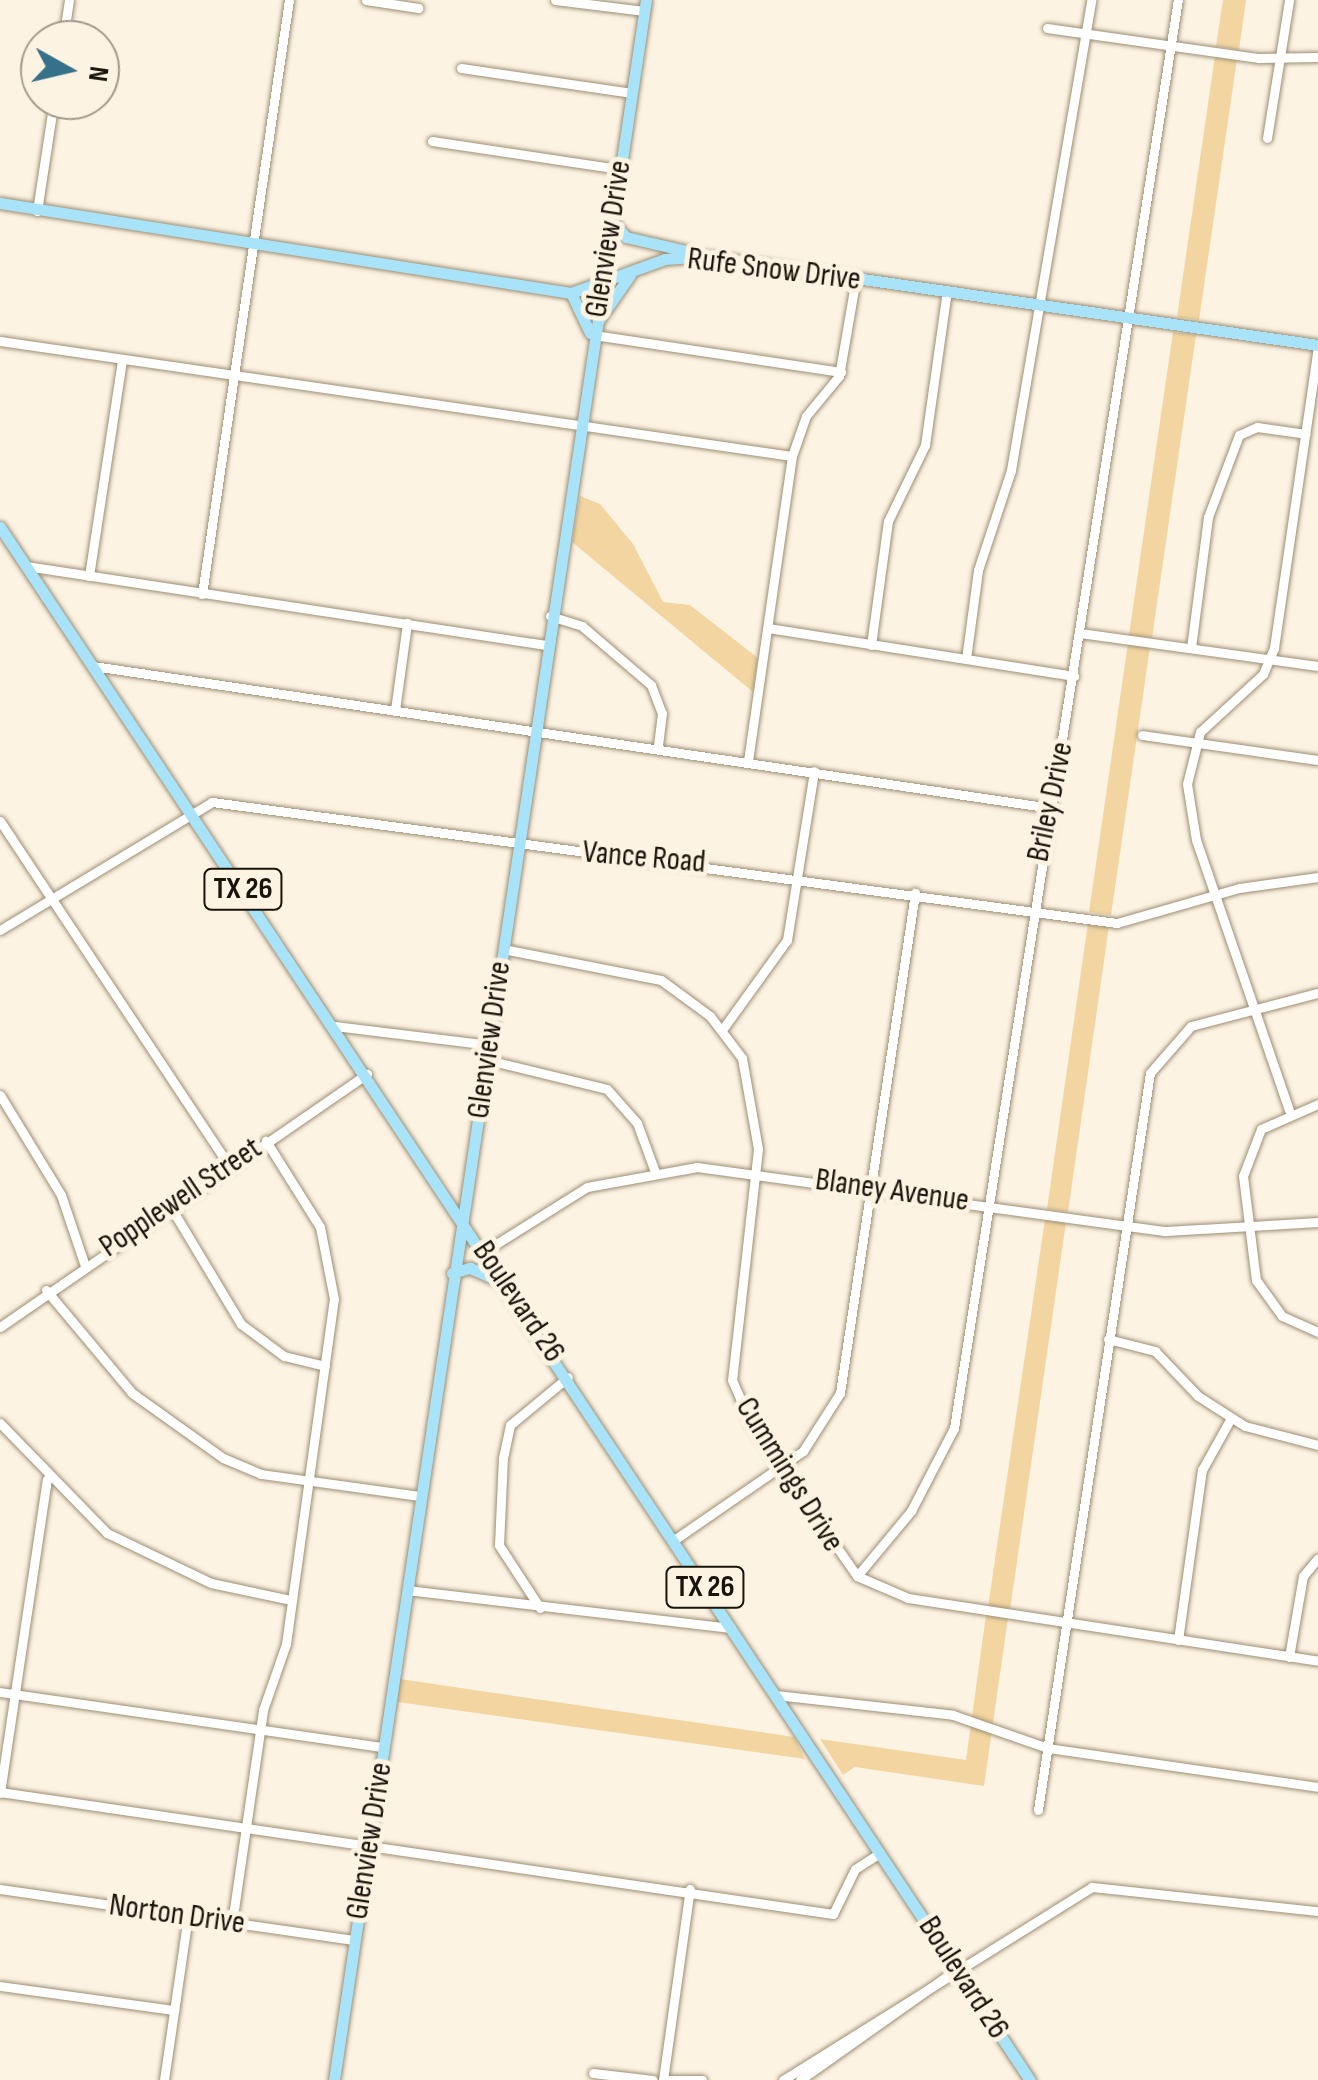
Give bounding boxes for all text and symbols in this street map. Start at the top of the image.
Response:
north arrow [20,20,120,120]
text: N [81,64,116,84]
street label: Glenview Drive [578,158,640,320]
street label: Rufe Snow Drive [685,240,863,300]
street label: Briley Drive [1020,739,1082,865]
street label: Vance Road [581,833,707,883]
road number: TX 26 [203,864,283,914]
street label: Glenview Drive [460,959,520,1121]
street label: Popplewell Street [93,1130,269,1266]
street label: Blaney Avenue [813,1161,971,1221]
street label: Boulevard 26 [463,1234,573,1370]
street label: Cummings Drive [726,1391,852,1559]
road number: TX 26 [665,1562,745,1612]
street label: Glenview Drive [339,1760,401,1922]
street label: Norton Drive [107,1886,247,1944]
street label: Boulevard 26 [909,1910,1017,2046]

